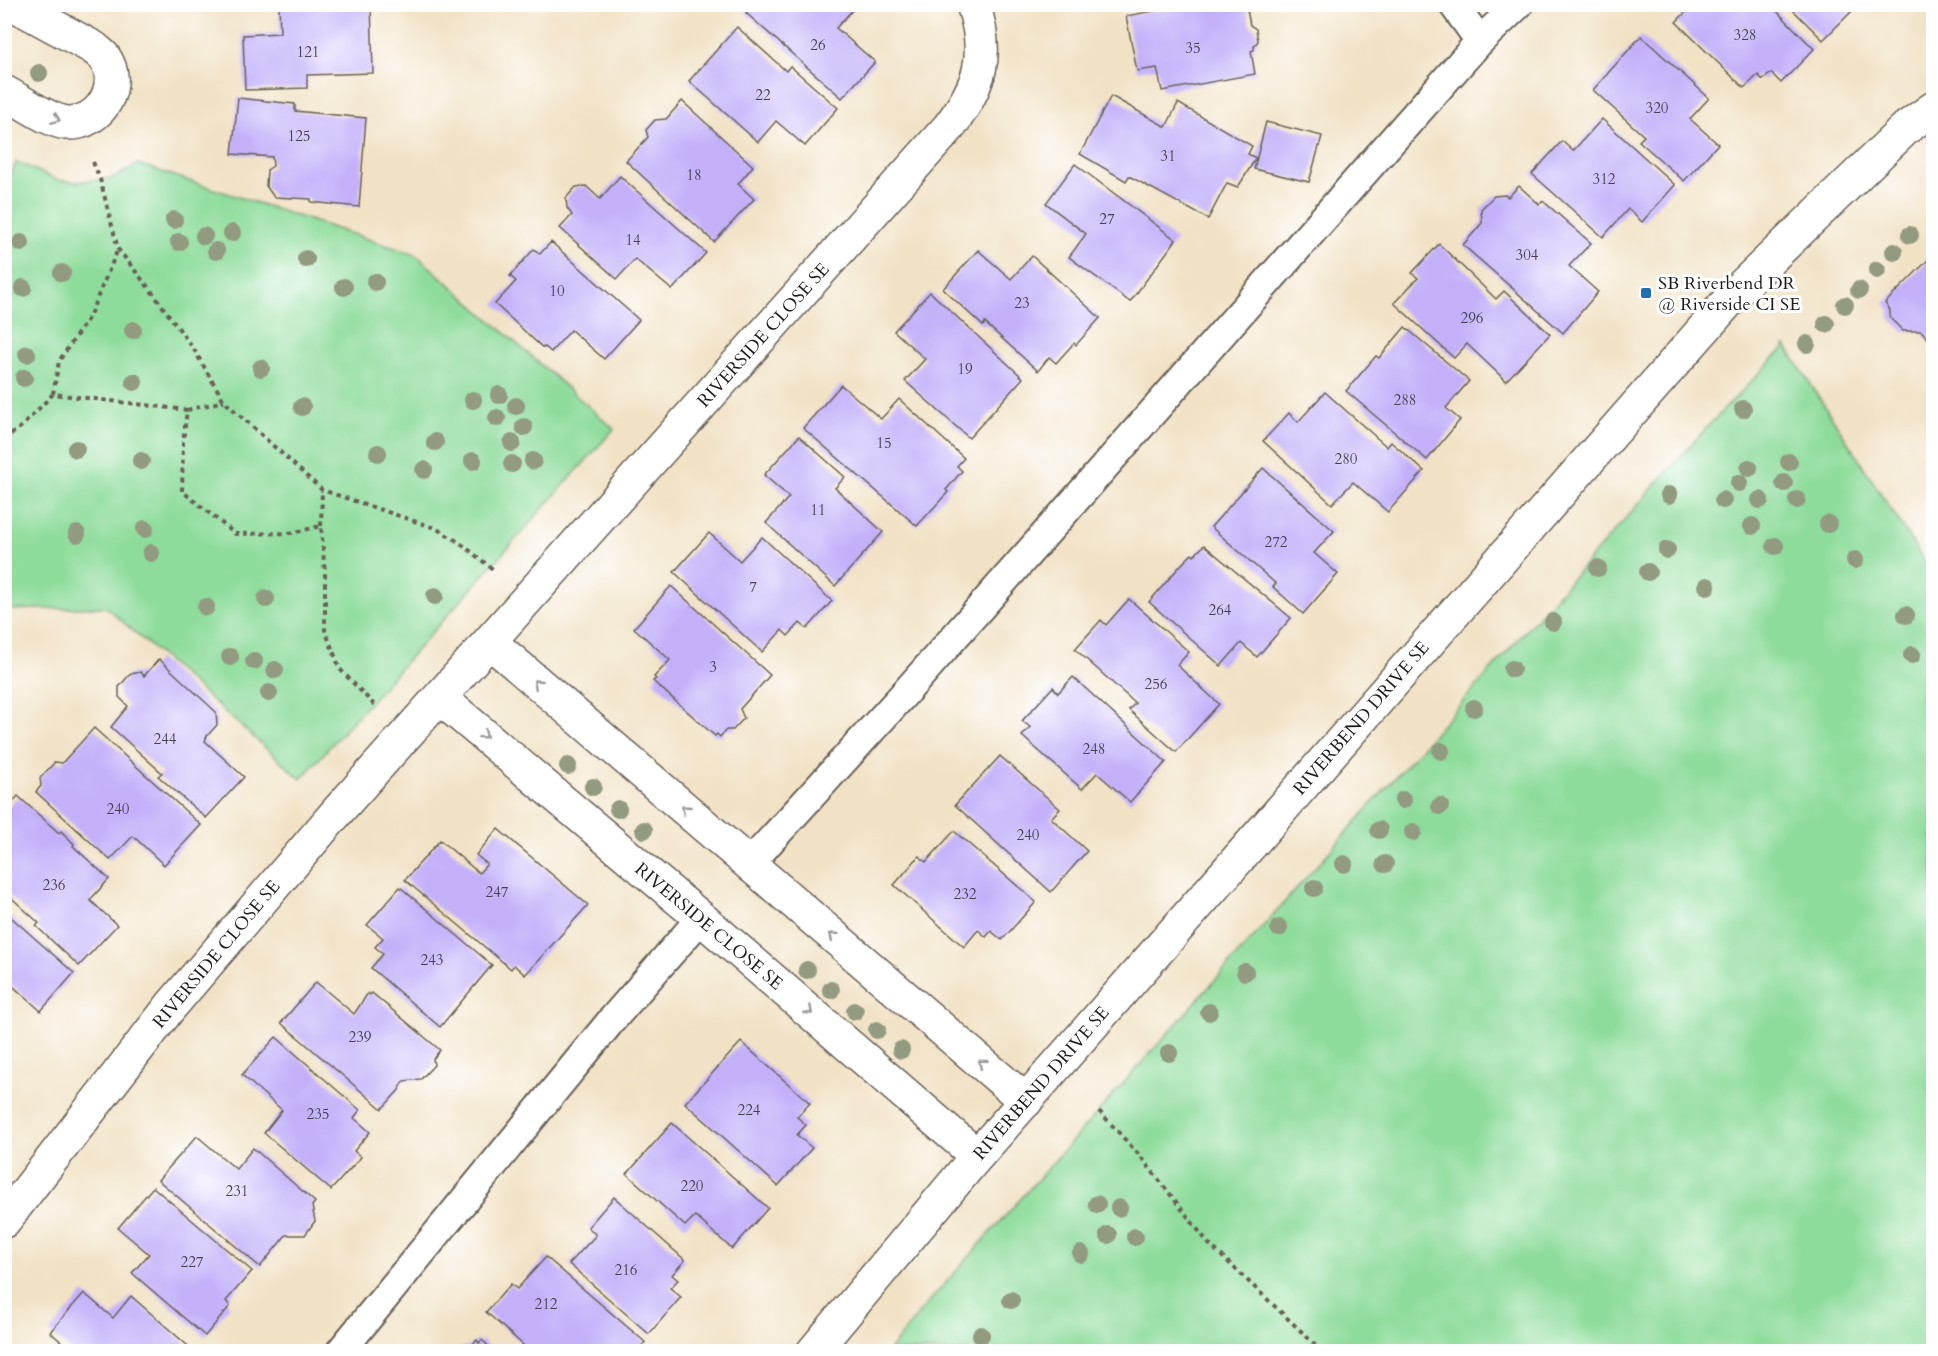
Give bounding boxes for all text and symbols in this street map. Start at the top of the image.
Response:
house number: 328 [1733,25,1757,45]
house number: 26 [810,35,826,55]
house number: 35 [1185,38,1201,58]
house number: 121 [296,42,320,62]
house number: 22 [755,85,771,105]
house number: 320 [1645,98,1669,118]
one-way arrow [50,112,61,124]
house number: 125 [287,126,311,146]
house number: 31 [1160,146,1176,166]
house number: 18 [686,165,702,185]
house number: 312 [1592,169,1616,189]
house number: 27 [1099,209,1115,229]
house number: 14 [625,230,641,250]
house number: 304 [1515,245,1539,265]
street label: RIVERSIDE CLOSE SE [692,258,835,413]
place label: SB Riverbend DR @ Riverside CI SE [1658,271,1800,317]
house number: 10 [549,281,565,301]
marker: SB Riverbend DR @ Riverside CI SE [1639,286,1653,300]
house number: 23 [1014,293,1030,313]
house number: 296 [1460,308,1484,328]
house number: 19 [957,359,973,379]
house number: 288 [1393,390,1417,410]
house number: 15 [876,433,892,453]
house number: 280 [1334,449,1358,469]
house number: 11 [810,500,826,520]
house number: 272 [1264,532,1288,552]
house number: 7 [749,577,757,597]
house number: 264 [1208,600,1232,620]
street label: RIVERBEND DRIVE SE [1288,636,1435,801]
house number: 3 [709,657,717,677]
house number: 256 [1144,674,1168,694]
one-way arrow [533,679,544,690]
one-way arrow [478,728,489,739]
house number: 244 [153,729,177,749]
house number: 248 [1082,739,1106,759]
house number: 240 [106,799,130,819]
one-way arrow [681,806,692,817]
house number: 240 [1016,825,1040,845]
street label: RIVERSIDE CLOSE SE [629,857,788,996]
house number: 236 [42,875,66,895]
street label: RIVERSIDE CLOSE SE [147,875,286,1034]
house number: 247 [485,882,509,902]
house number: 232 [953,884,977,904]
one-way arrow [829,932,840,943]
house number: 243 [420,950,444,970]
street label: RIVERBEND DRIVE SE [968,1001,1115,1166]
one-way arrow [802,1004,813,1015]
house number: 239 [348,1027,372,1047]
one-way arrow [978,1059,989,1070]
house number: 224 [737,1100,761,1120]
house number: 235 [306,1104,330,1124]
house number: 220 [680,1176,704,1196]
house number: 231 [225,1181,249,1201]
house number: 227 [180,1252,204,1272]
house number: 216 [614,1260,638,1280]
house number: 212 [534,1294,558,1314]

